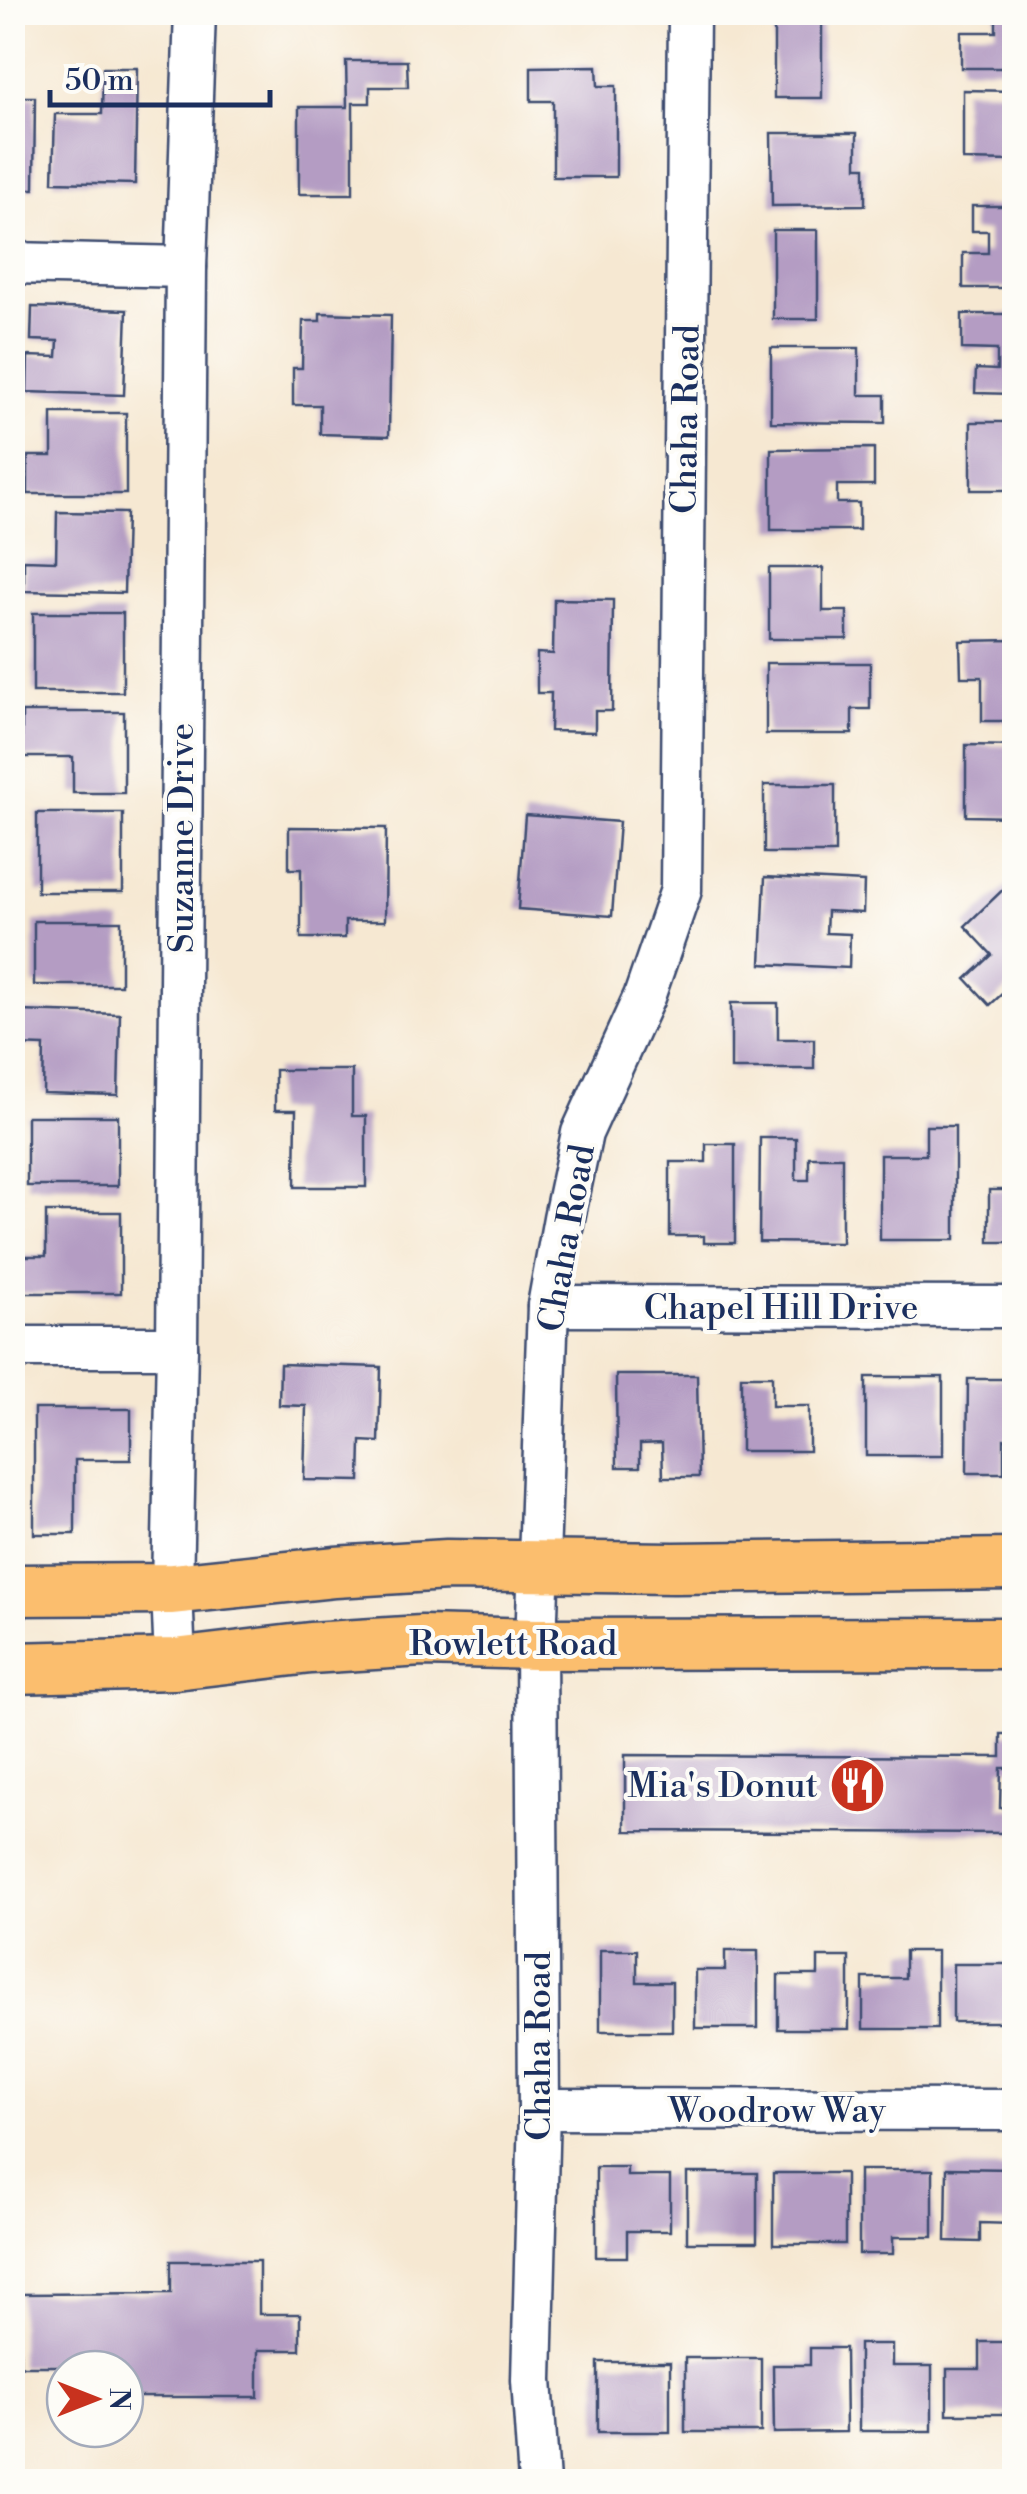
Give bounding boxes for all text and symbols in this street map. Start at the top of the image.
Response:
scale bar [50,45,270,107]
text: 50 m [65,62,134,100]
street label: Chaha Road [663,324,710,514]
street label: Suzanne Drive [161,723,204,953]
street label: Chaha Road [530,1141,605,1335]
street label: Chapel Hill Drive [644,1287,918,1330]
street label: Rowlett Road [409,1623,617,1666]
restaurant icon: Mia's Donut [827,1755,887,1815]
place label: Mia's Donut [627,1765,818,1808]
street label: Chaha Road [518,1951,561,2141]
street label: Woodrow Way [667,2090,887,2133]
north arrow [45,2349,145,2449]
text: N [101,2388,136,2410]

